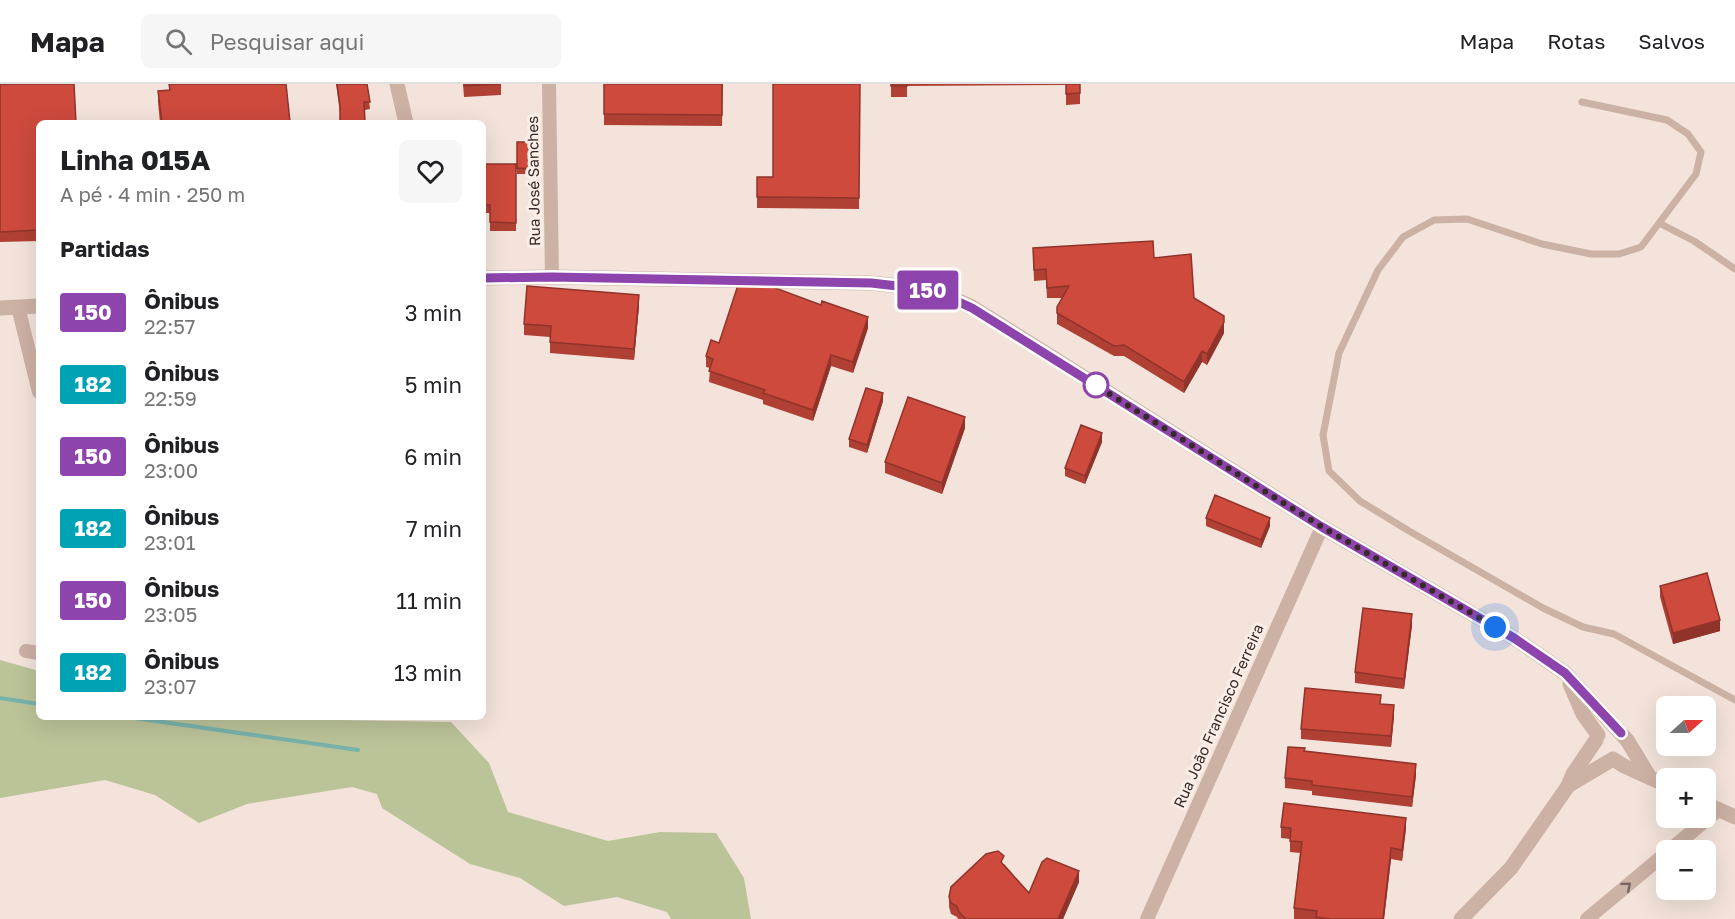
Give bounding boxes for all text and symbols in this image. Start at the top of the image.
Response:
search box [141,14,561,68]
text: Mapa [30,25,105,58]
icon: search [162,25,195,58]
text: Pesquisar aqui [210,28,364,55]
text: Mapa [1460,28,1514,54]
text: Rotas [1547,28,1605,54]
text: Salvos [1638,28,1705,54]
street label: Rua José Sanches [523,116,543,246]
button: heart [399,140,462,203]
text: Linha 015A [60,143,210,176]
text: A pé · 4 min · 250 m [60,182,245,206]
text: Partidas [60,235,150,262]
line badge: 150 [894,270,962,310]
text: 150 [909,277,947,303]
text: Ônibus [144,287,219,314]
text: 150 [74,299,112,325]
text: 3 min [405,299,462,326]
text: 22:57 [144,314,195,338]
text: Ônibus [144,359,219,386]
text: 182 [74,371,112,397]
text: 5 min [405,371,462,398]
unlabelled marker [1083,372,1109,398]
text: 22:59 [144,386,197,410]
text: Ônibus [144,431,219,458]
text: 150 [74,443,112,469]
text: 6 min [404,443,462,470]
text: 23:00 [144,458,198,482]
text: Ônibus [144,503,219,530]
text: 182 [74,515,112,541]
text: 7 min [406,515,462,542]
text: 23:01 [144,530,195,554]
text: Ônibus [144,575,219,602]
text: 150 [74,587,112,613]
text: 11 min [396,587,462,614]
text: 23:05 [144,602,197,626]
your location [1480,612,1510,642]
street label: Rua João Francisco Ferreira [1169,621,1267,810]
text: Ônibus [144,647,219,674]
text: 182 [74,659,112,685]
text: 13 min [394,659,462,686]
text: 23:07 [144,674,196,698]
north arrow [1656,696,1716,756]
map controls [1656,696,1716,900]
button: + [1656,768,1716,828]
button: − [1656,840,1716,900]
one-way arrow [1620,882,1631,893]

